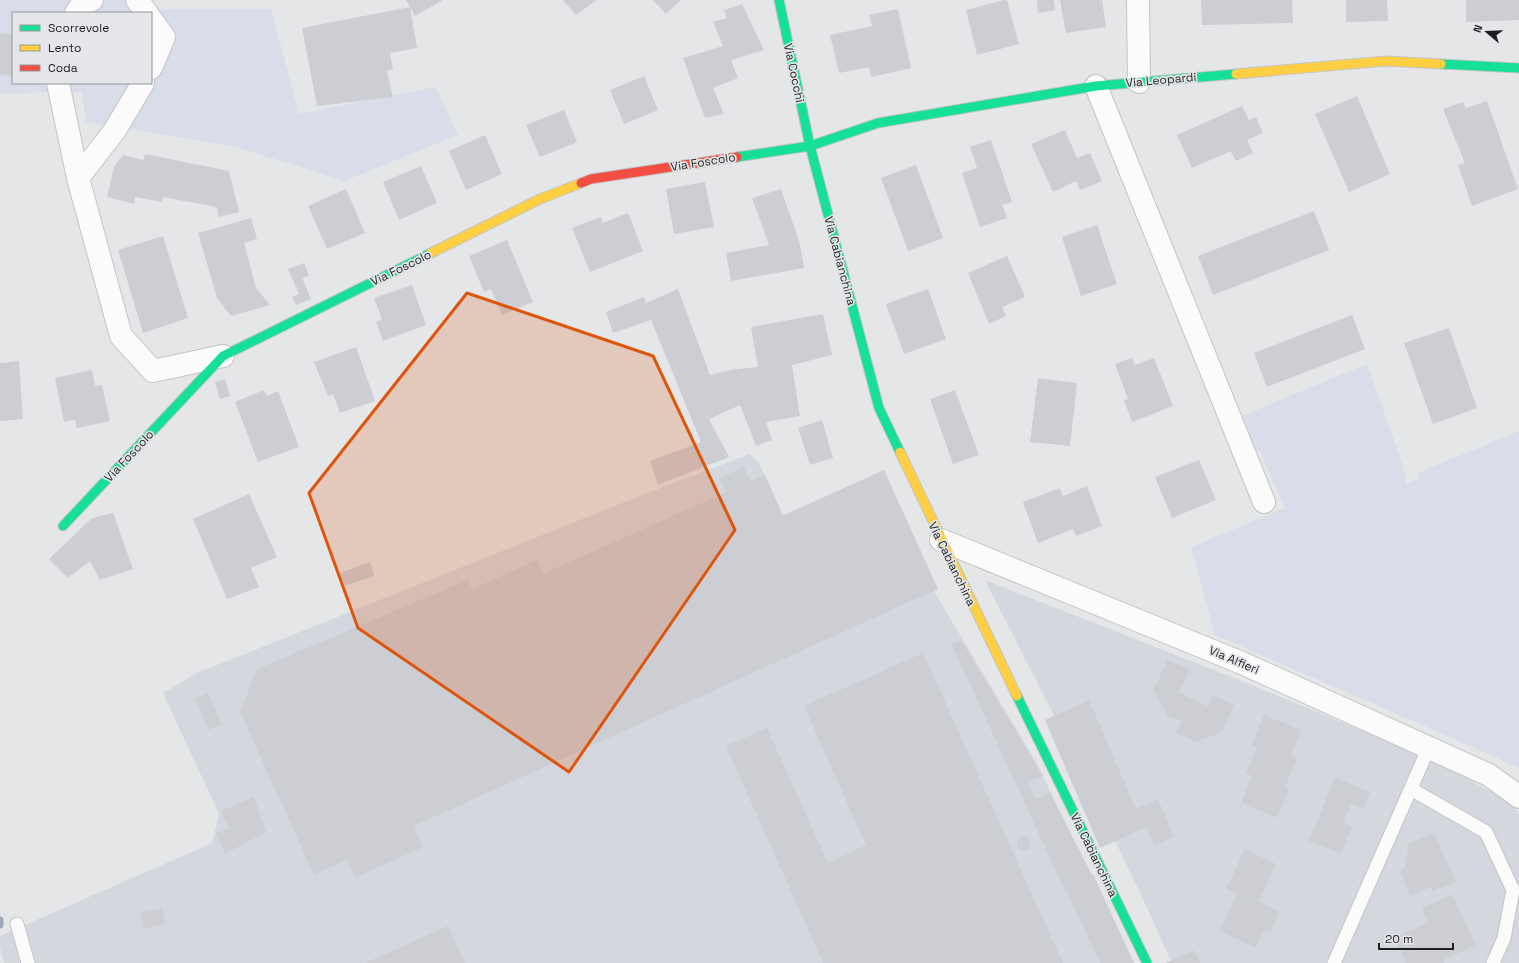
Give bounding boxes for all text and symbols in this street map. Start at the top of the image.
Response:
legend [12,12,152,84]
north arrow [1467,12,1507,52]
text: Scorrevole [48,20,109,36]
text: N [1470,23,1485,35]
text: Lento [48,40,82,56]
street label: Via Cocchi [780,42,808,104]
text: Coda [48,60,78,76]
street label: Via Leopardi [1125,69,1197,91]
street label: Via Foscolo [669,149,737,175]
street label: Via Cabianchina [820,215,860,307]
street label: Via Foscolo [368,246,434,290]
street label: Via Foscolo [101,427,157,485]
street label: Via Cabianchina [925,519,979,609]
street label: Via Alfieri [1206,642,1262,678]
street label: Via Cabianchina [1067,810,1121,900]
scale bar [1379,925,1453,951]
text: 20 m [1385,931,1413,947]

